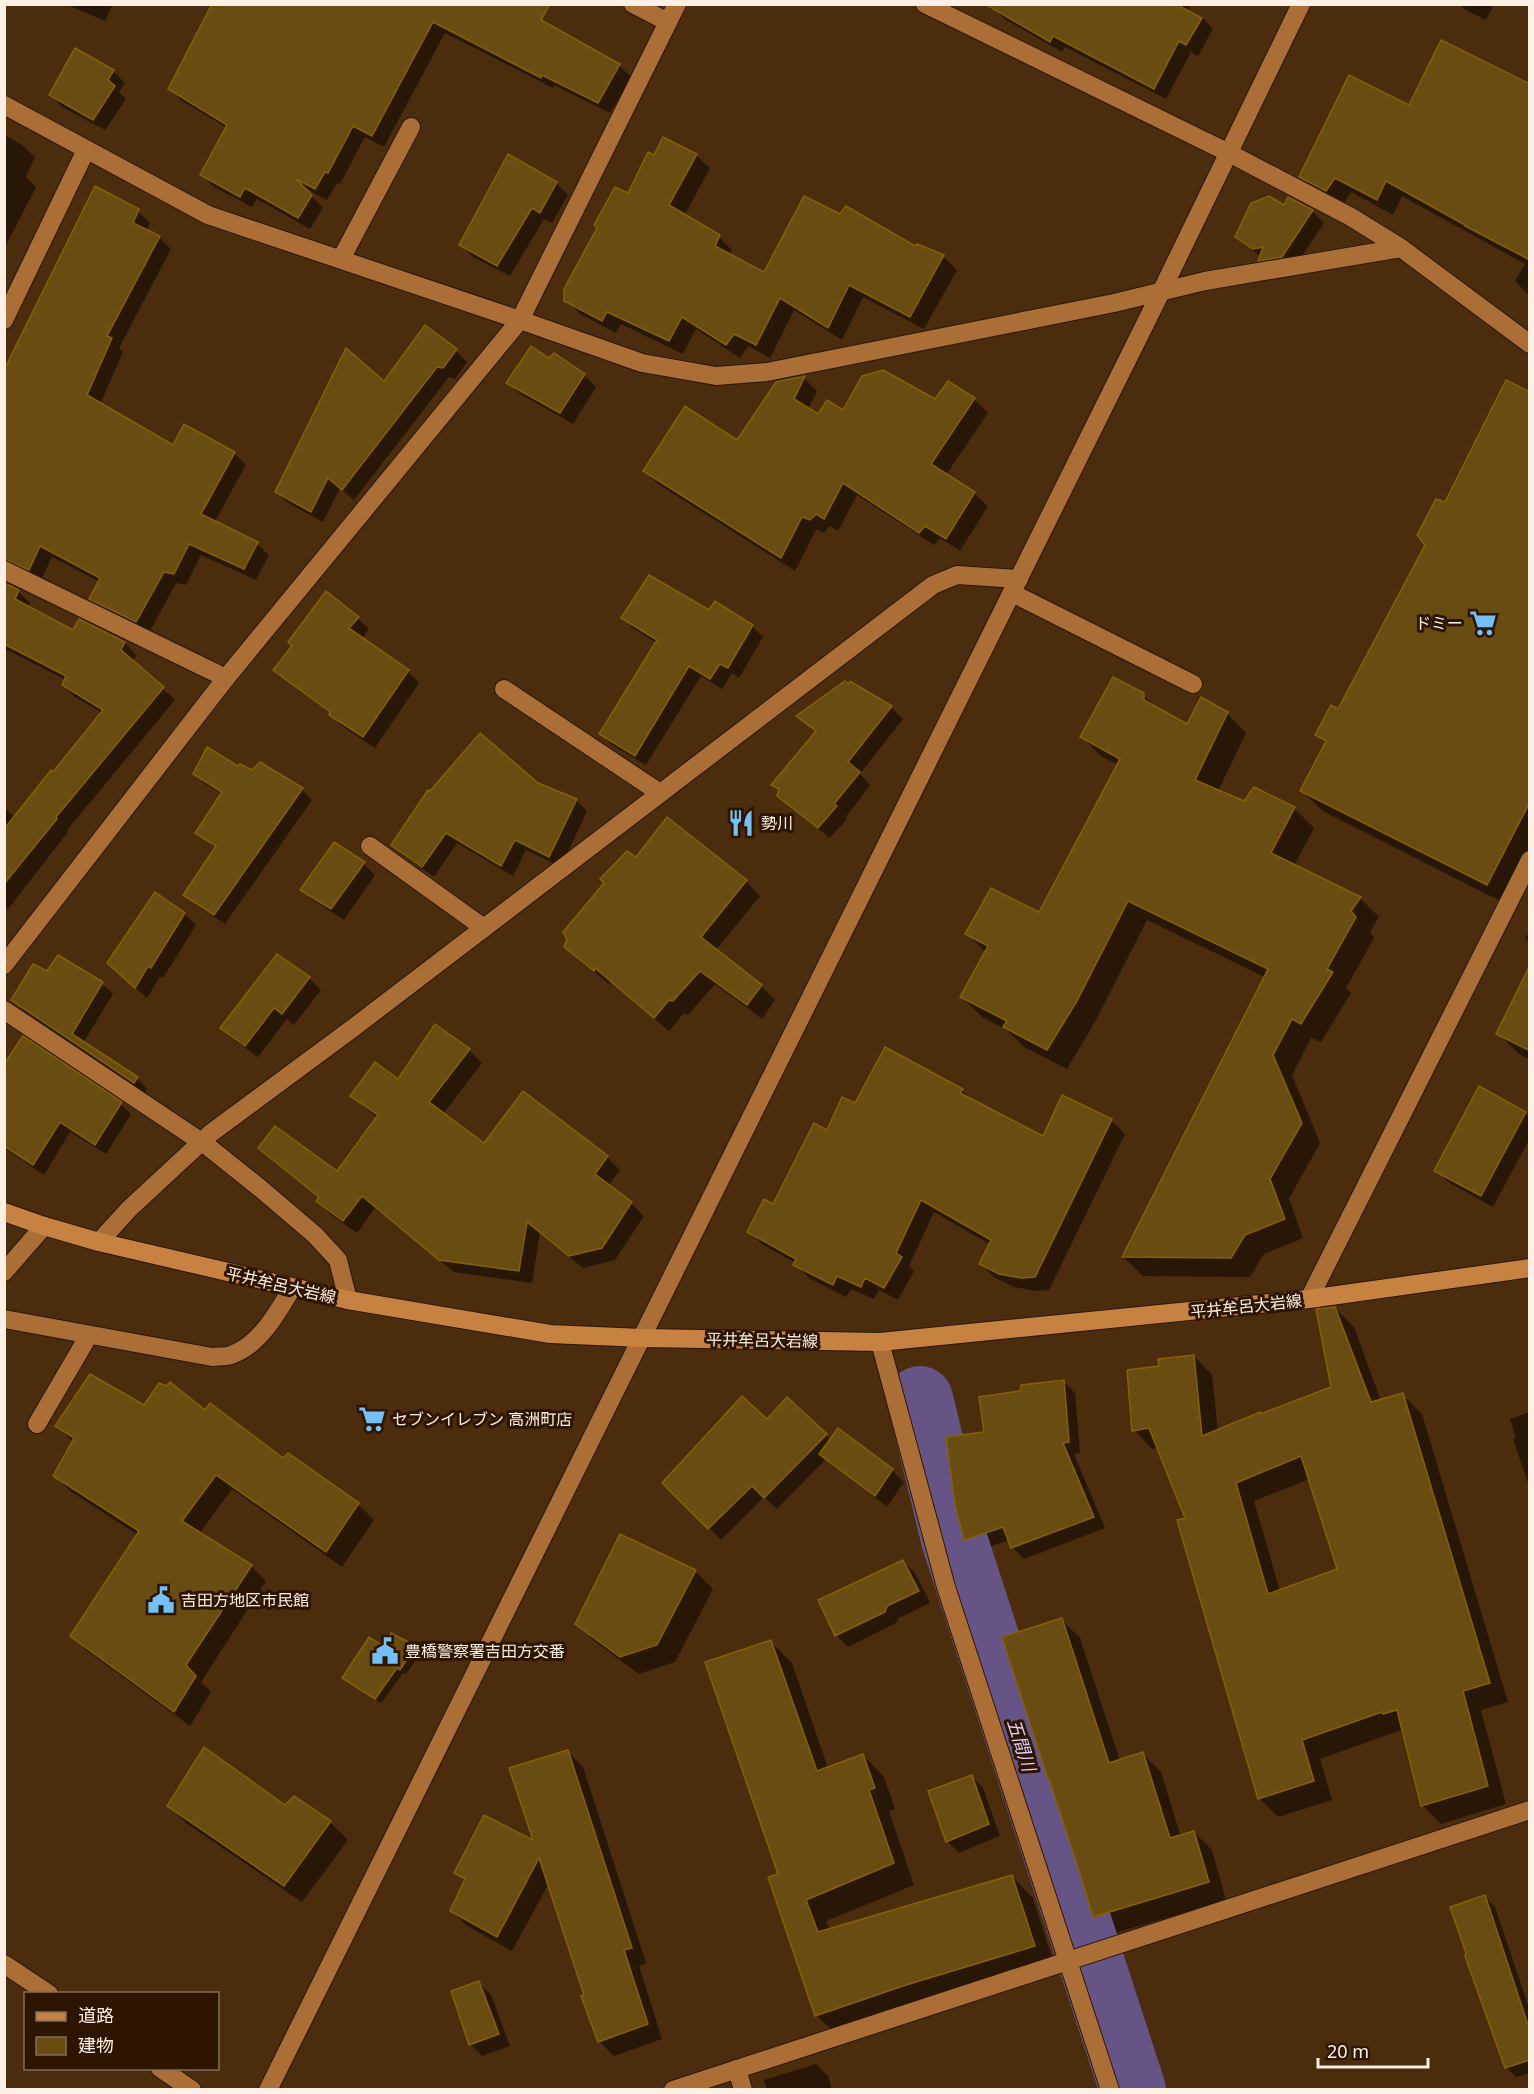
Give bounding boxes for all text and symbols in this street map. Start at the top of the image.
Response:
supermarket icon: ドミー [1468,608,1498,638]
place label: ドミー [1415,612,1463,634]
restaurant icon: 勢川 [726,808,756,838]
place label: 勢川 [761,812,793,834]
street label: 平井牟呂大岩線 [224,1262,338,1308]
street label: 平井牟呂大岩線 [1189,1289,1303,1323]
street label: 平井牟呂大岩線 [706,1328,818,1352]
supermarket icon: セブンイレブン 高洲町店 [357,1404,387,1434]
place label: セブンイレブン 高洲町店 [392,1408,572,1430]
public building icon: 吉田方地区市民館 [146,1585,176,1615]
place label: 吉田方地区市民館 [181,1589,309,1611]
public building icon: 豊橋警察署吉田方交番 [370,1636,400,1666]
place label: 豊橋警察署吉田方交番 [405,1640,565,1662]
water label: 五間川 [1002,1715,1042,1776]
legend [24,1992,219,2070]
text: 道路 [78,2003,114,2027]
scale bar [1318,2031,1428,2069]
text: 建物 [78,2033,114,2057]
text: 20 m [1327,2039,1369,2063]

